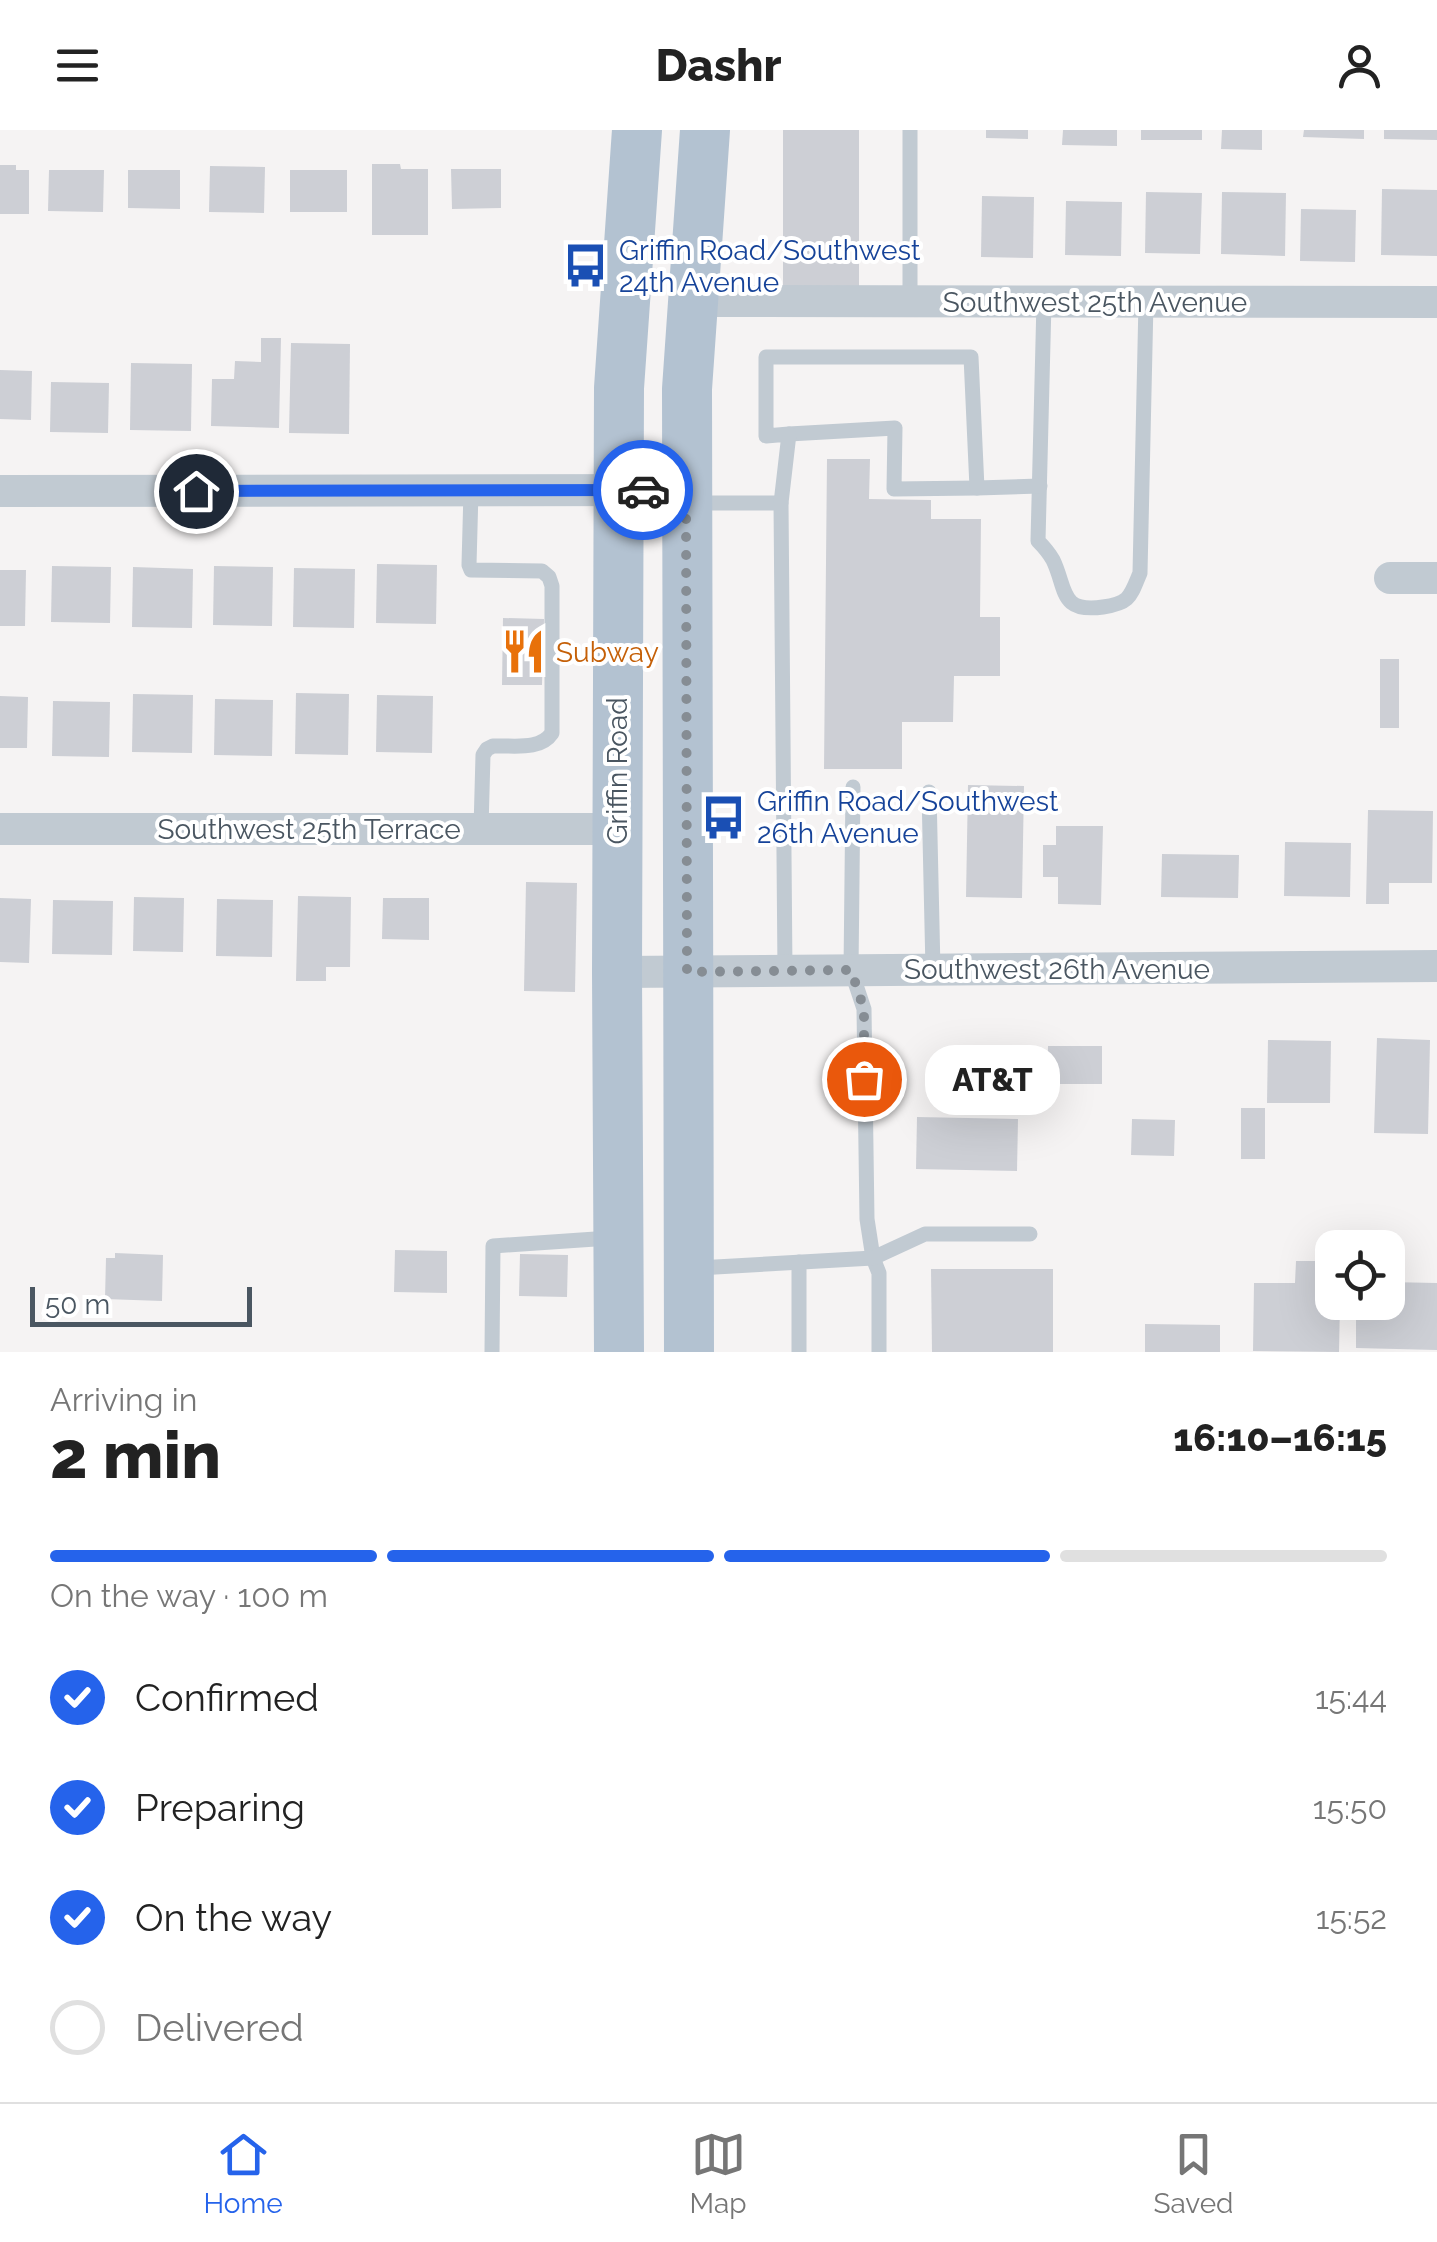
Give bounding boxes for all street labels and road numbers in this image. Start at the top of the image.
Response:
street label: Southwest 25th Avenue [943,286,1247,319]
street label: Griffin Road [601,697,634,845]
street label: Southwest 25th Terrace [157,813,461,846]
street label: Southwest 26th Avenue [904,953,1210,986]

